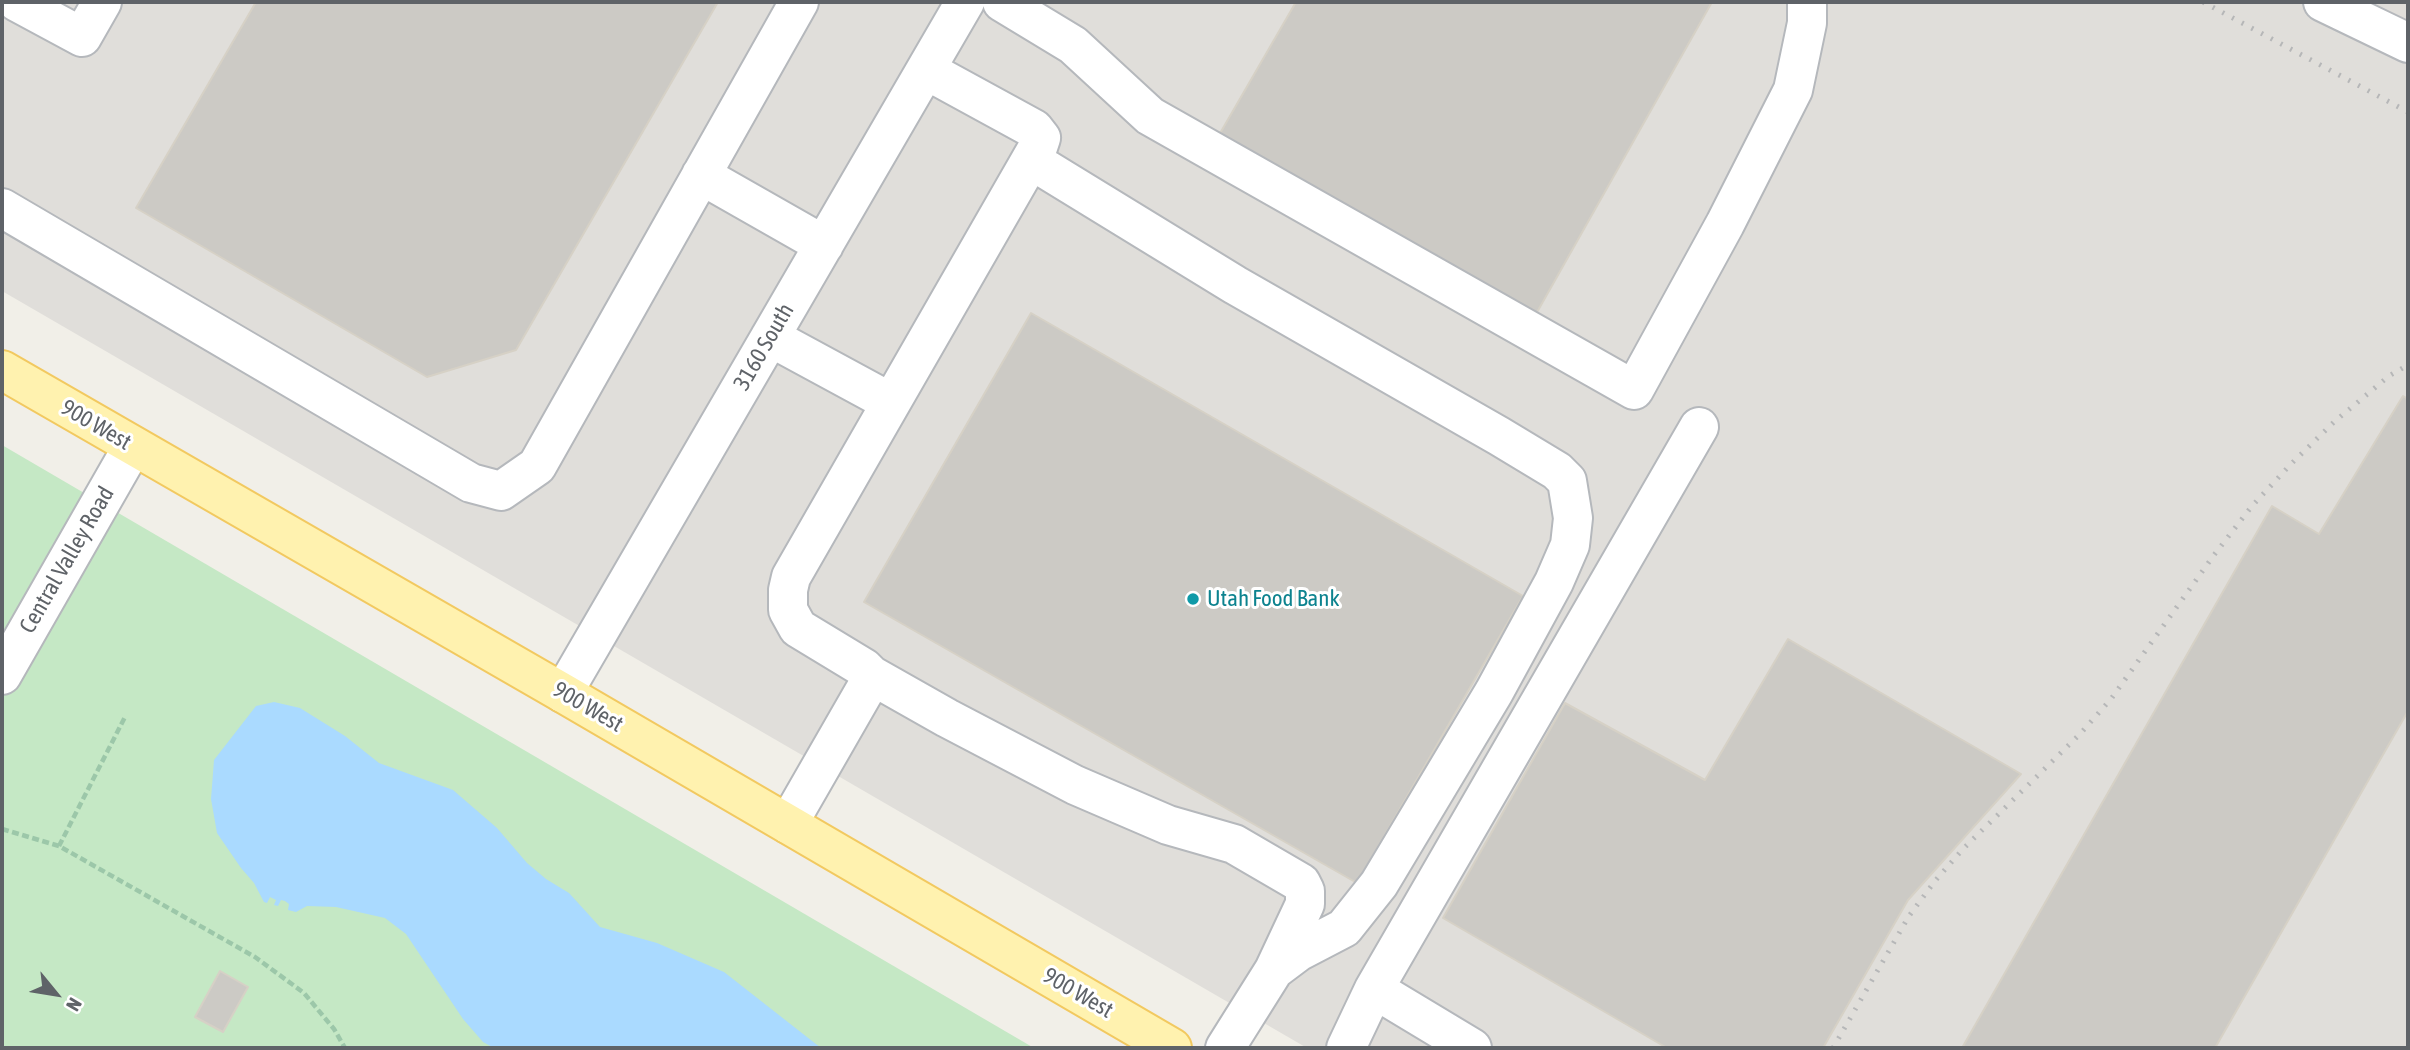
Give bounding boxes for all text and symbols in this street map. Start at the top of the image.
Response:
street label: 3160 South [728,299,800,395]
street label: 900 West [56,394,136,456]
street label: Central Valley Road [14,482,120,638]
place label: Utah Food Bank [1207,585,1340,613]
marker: Utah Food Bank [1185,591,1201,607]
street label: 900 West [548,676,628,738]
north arrow [21,959,91,1029]
street label: 900 West [1038,962,1118,1024]
text: N [62,994,87,1015]

